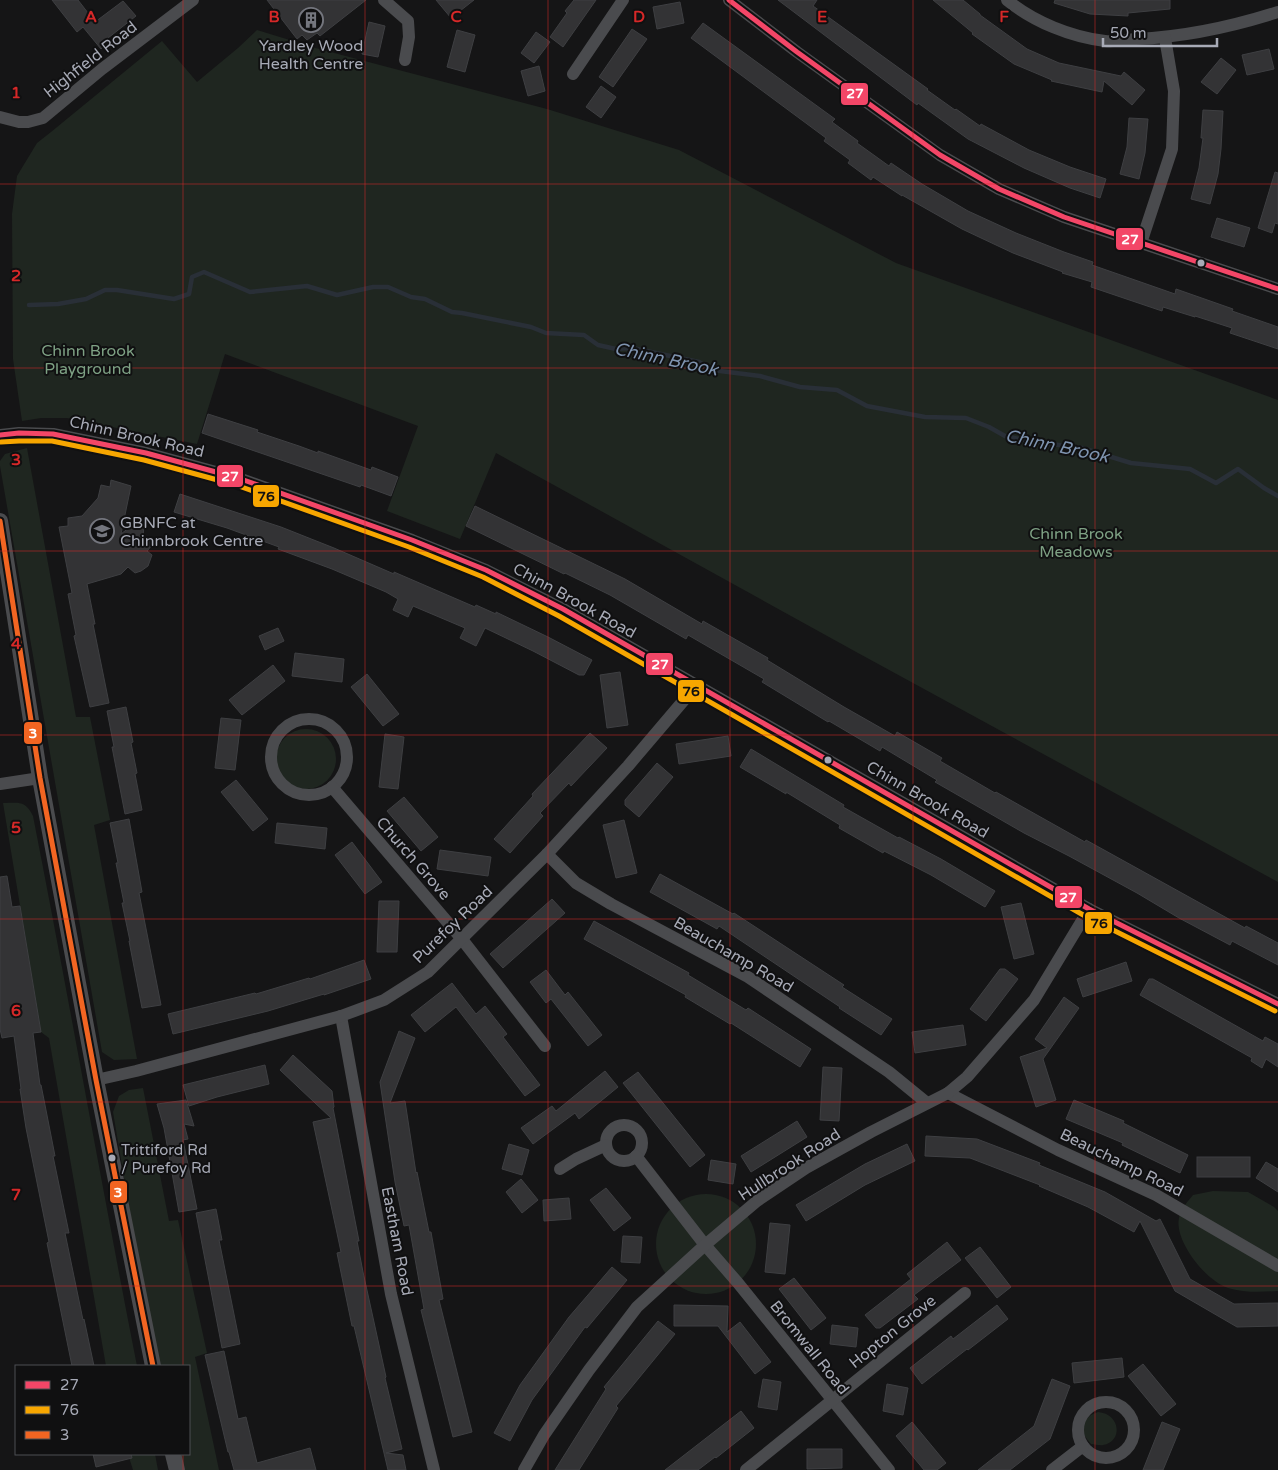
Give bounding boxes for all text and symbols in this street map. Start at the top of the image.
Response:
text: A [85,7,97,27]
text: B [268,7,280,27]
building icon: Yardley Wood Health Centre [298,7,324,33]
text: C [450,7,462,27]
text: D [633,7,645,27]
text: E [817,7,827,27]
text: F [999,7,1009,27]
scale bar [1103,15,1217,47]
street label: Highfield Road [40,17,141,103]
text: 50 m [1110,24,1147,42]
place label: Yardley Wood Health Centre [259,36,363,74]
line badge: 27 [840,82,869,106]
text: 1 [11,83,21,103]
text: 27 [846,85,864,102]
line badge: 27 [1115,227,1144,251]
text: 27 [1121,231,1139,248]
unlabelled marker [1196,258,1206,268]
text: 2 [11,266,21,286]
water label: Chinn Brook [612,337,721,381]
park label: Chinn Brook Playground [41,341,135,379]
street label: Chinn Brook Road [67,412,206,462]
water label: Chinn Brook [1003,424,1112,468]
text: 3 [11,450,21,470]
line badge: 27 [216,464,244,488]
text: 27 [221,468,239,485]
line badge: 76 [252,484,280,508]
text: 76 [257,488,275,505]
place label: GBNFC at Chinnbrook Centre [120,513,263,551]
school or university icon: GBNFC at Chinnbrook Centre [89,518,115,544]
park label: Chinn Brook Meadows [1029,524,1123,562]
street label: Chinn Brook Road [509,559,640,643]
text: 4 [11,634,21,654]
line badge: 27 [645,652,674,676]
text: 27 [651,656,669,673]
line badge: 76 [677,679,705,703]
text: 76 [682,683,700,700]
line badge: 3 [23,721,43,745]
text: 3 [29,725,38,742]
unlabelled marker [823,755,833,765]
street label: Chinn Brook Road [863,757,992,843]
street label: Church Grove [372,813,455,904]
text: 5 [11,818,21,838]
street label: Purefoy Road [408,882,497,968]
line badge: 27 [1054,885,1083,909]
text: 27 [1059,889,1077,906]
line badge: 76 [1084,911,1113,935]
street label: Beauchamp Road [670,912,797,997]
text: 76 [1090,915,1108,932]
text: 6 [11,1001,21,1021]
street label: Hullbrook Road [735,1124,845,1205]
street label: Beauchamp Road [1056,1124,1187,1202]
place label: Trittiford Rd / Purefoy Rd [121,1141,211,1177]
marker: Trittiford Rd / Purefoy Rd [107,1153,117,1163]
line badge: 3 [109,1180,128,1204]
text: 3 [114,1184,123,1201]
text: 7 [11,1185,21,1205]
street label: Eastham Road [377,1185,417,1297]
street label: Hopton Grove [845,1291,940,1373]
street label: Bromwall Road [765,1297,853,1399]
legend [15,1365,190,1455]
text: 27 [60,1376,79,1394]
text: 76 [60,1401,79,1419]
text: 3 [60,1426,69,1444]

